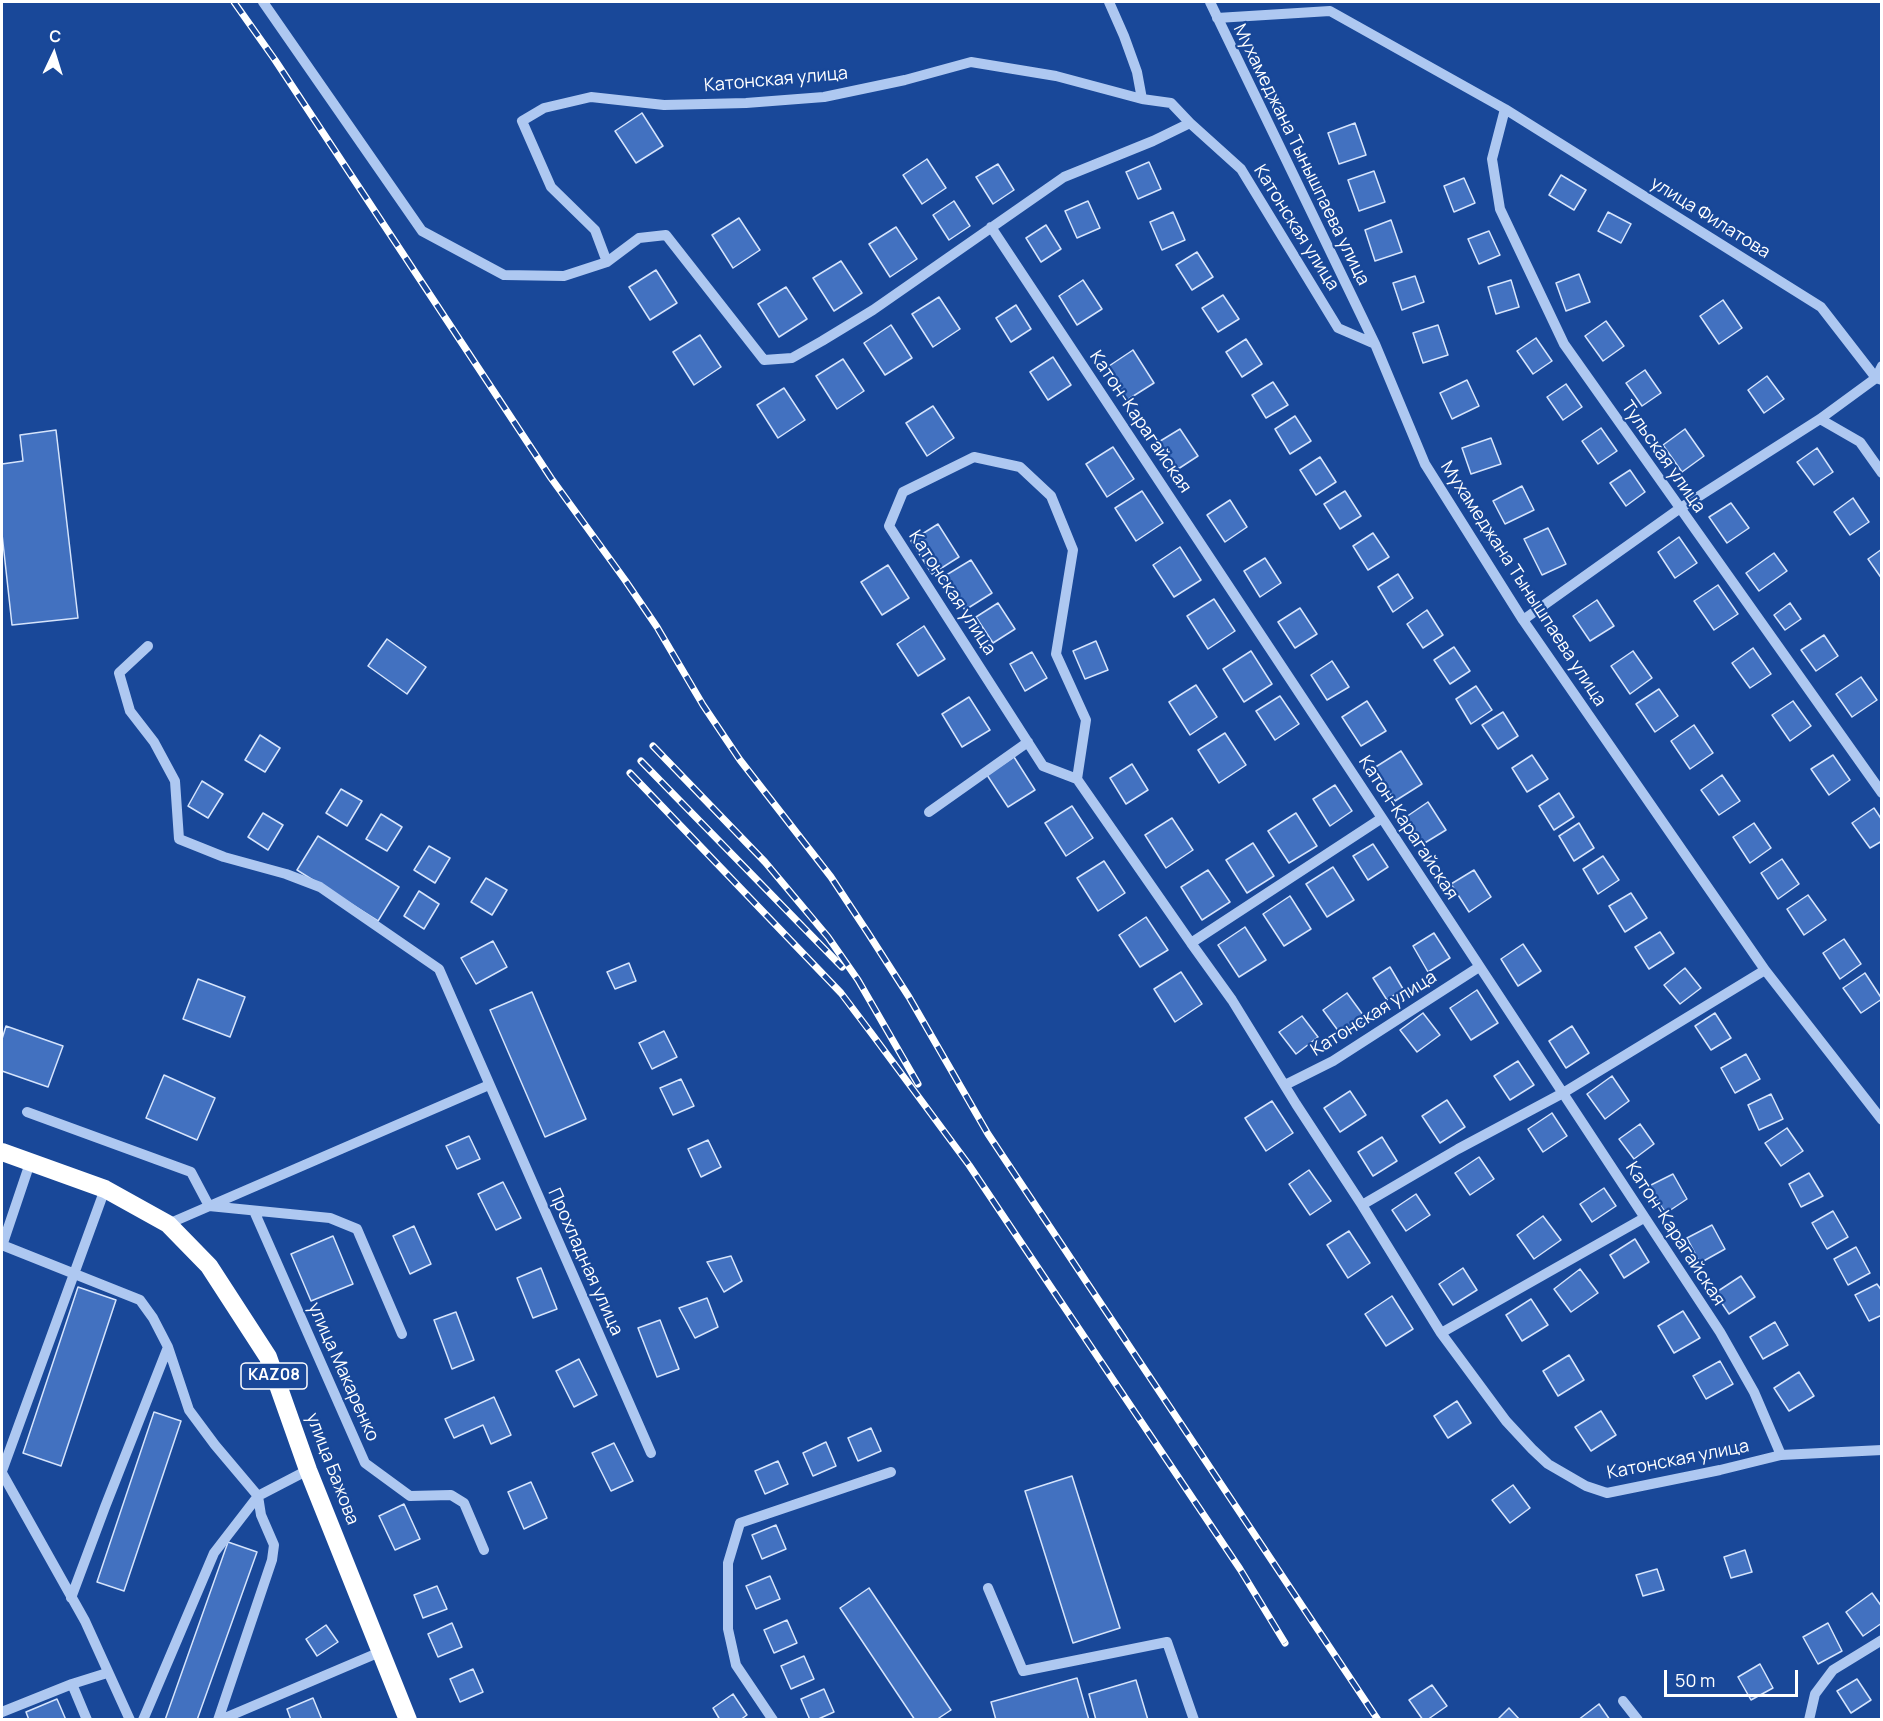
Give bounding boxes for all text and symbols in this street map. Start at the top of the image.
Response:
street label: Мухамеджана Тынышпаева улица [1228,21,1374,289]
north arrow [24,24,84,84]
text: С [49,25,62,47]
street label: Катонская улица [703,63,849,97]
street label: Катонская улица [1249,161,1343,295]
street label: улица Филатова [1646,173,1774,263]
street label: Катон-Карагайская [1084,347,1196,497]
street label: Тульская улица [1616,397,1710,517]
street label: Мухамеджана Тынышпаева улица [1436,457,1610,711]
street label: Катонская улица [904,527,1000,659]
street label: Катон-Карагайская [1353,752,1463,904]
street label: Катонская улица [1307,967,1441,1061]
street label: Катон-Карагайская [1620,1158,1730,1310]
street label: Прохладная улица [543,1185,627,1339]
street label: улица Макаренко [303,1299,383,1445]
road number: KAZ08 [241,1363,307,1389]
street label: улица Бажова [301,1410,363,1528]
street label: Катонская улица [1605,1436,1751,1484]
scale bar [1667,1658,1800,1696]
text: 50 m [1675,1668,1715,1692]

